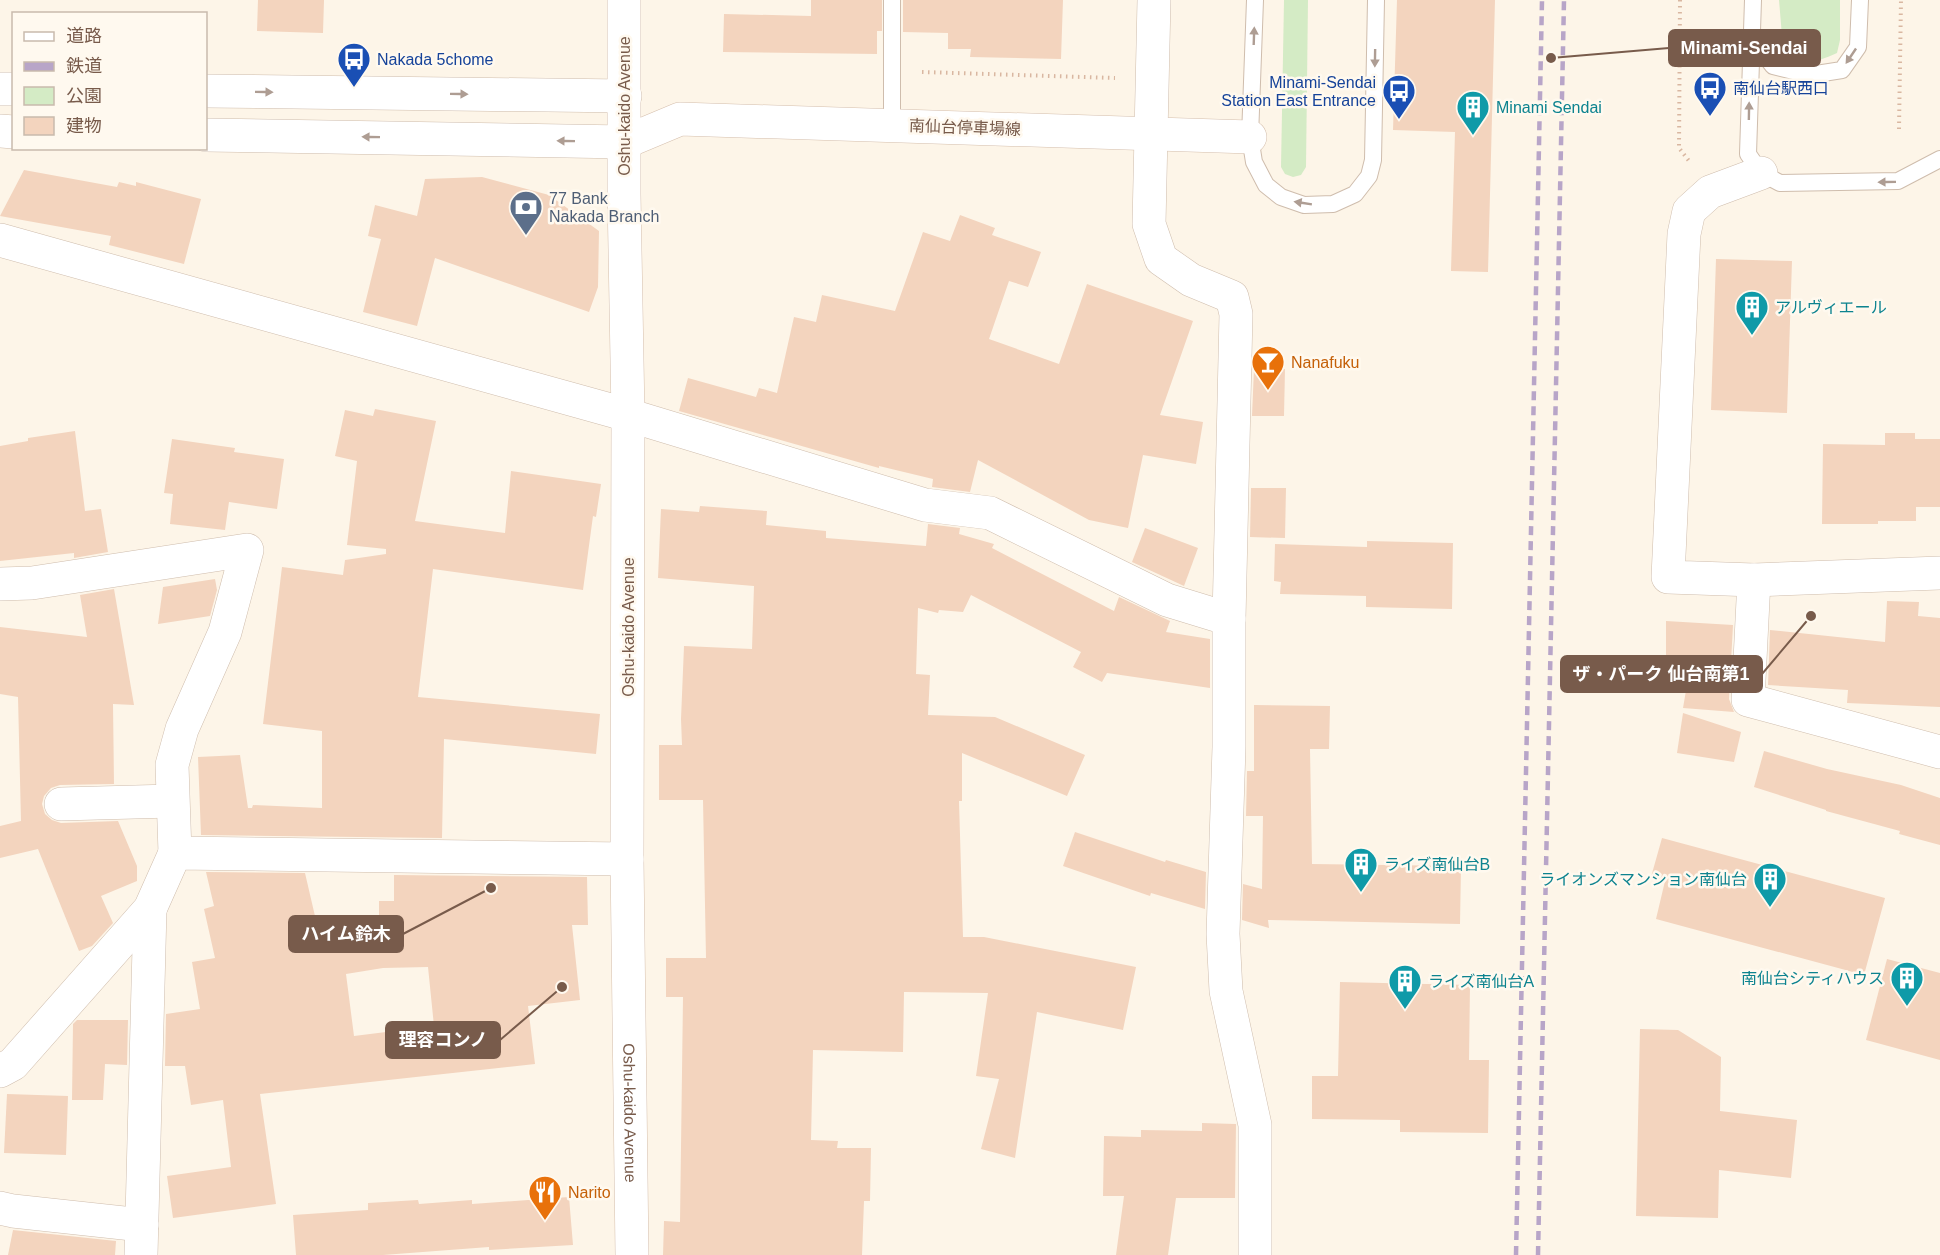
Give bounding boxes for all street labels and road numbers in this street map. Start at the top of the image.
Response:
street label: Oshu-kaido Avenue [616,36,633,176]
street label: 南仙台停車場線 [909,117,1021,138]
street label: Oshu-kaido Avenue [620,557,637,697]
street label: Oshu-kaido Avenue [620,1043,639,1183]

